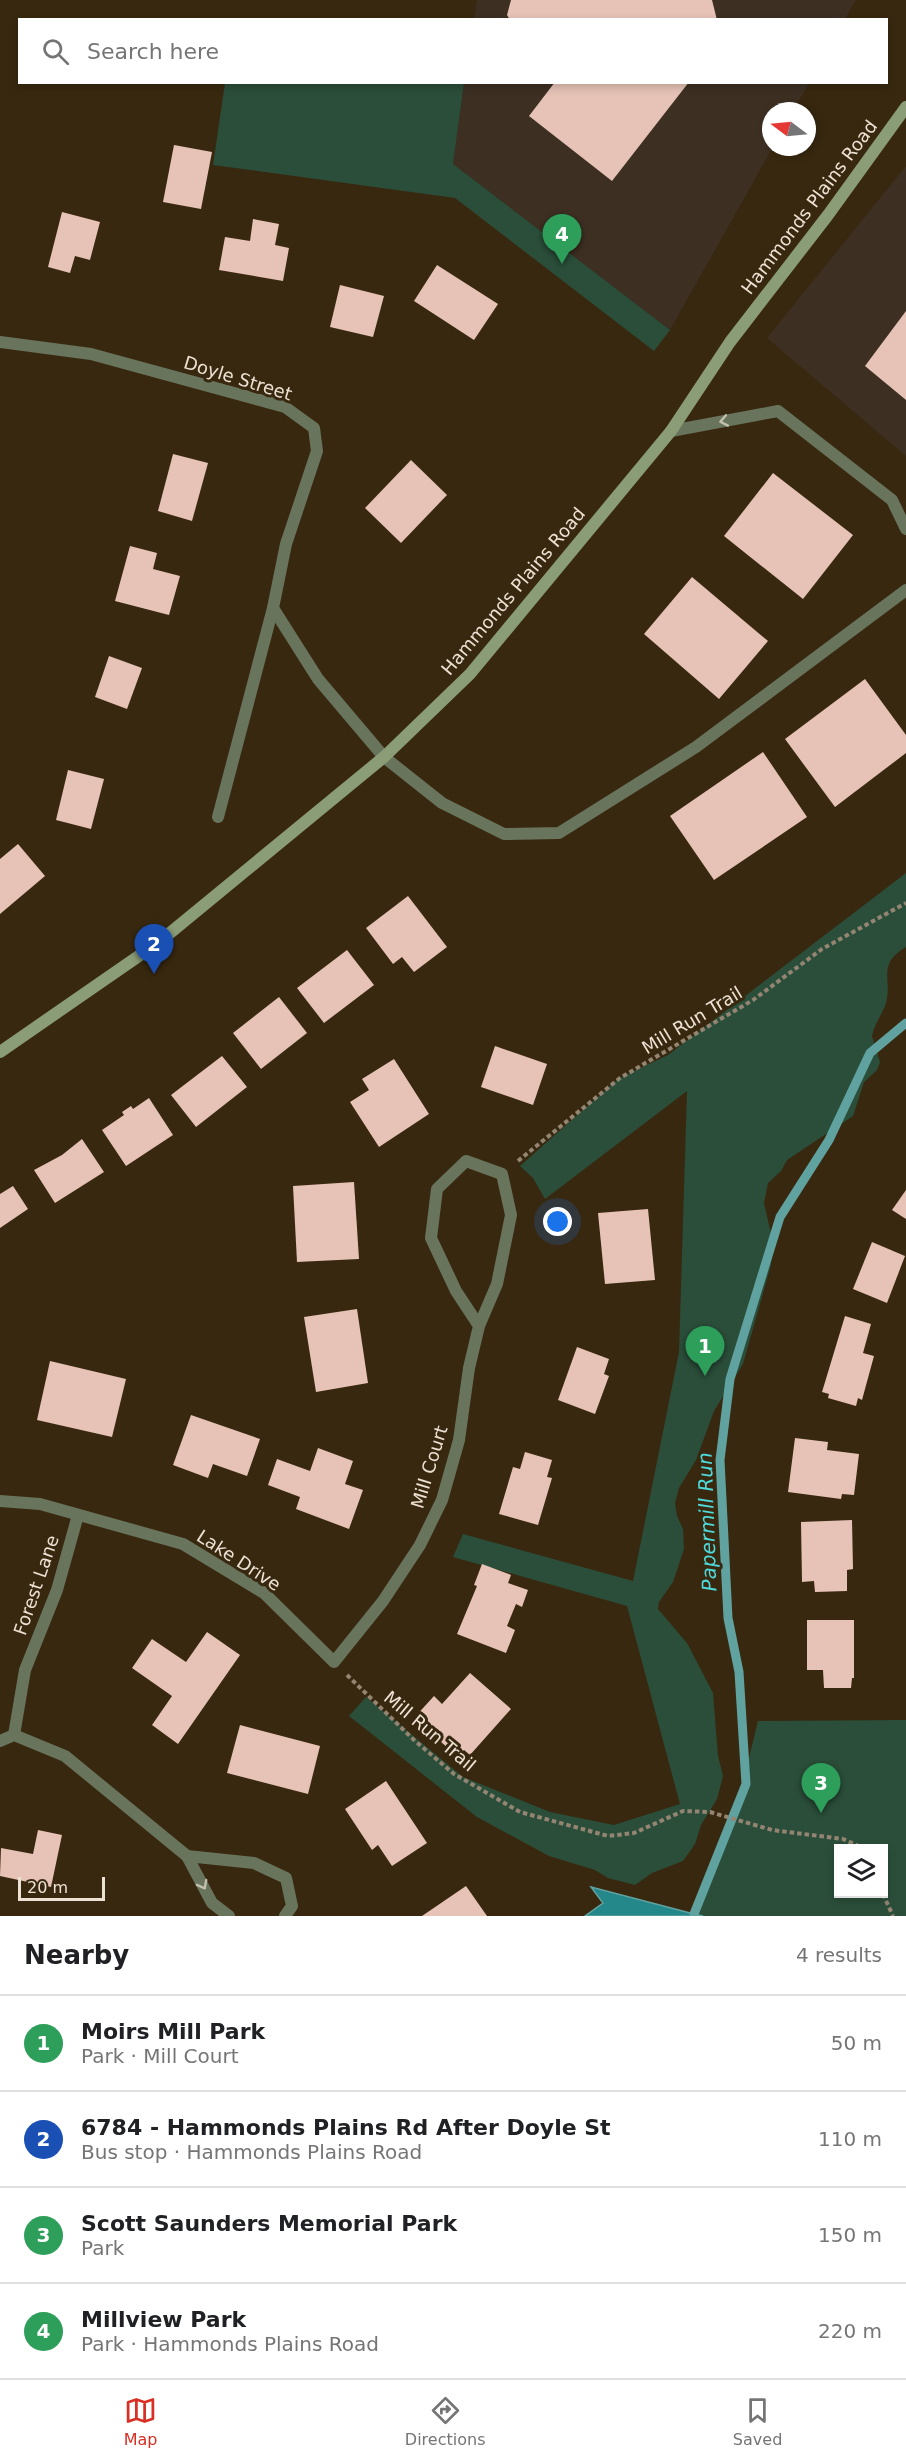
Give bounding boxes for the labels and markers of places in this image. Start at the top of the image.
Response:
pin: 4 [542,214,582,264]
pin: 2 [134,924,174,974]
pin: 1 [686,1326,724,1376]
pin: 3 [802,1764,840,1813]

